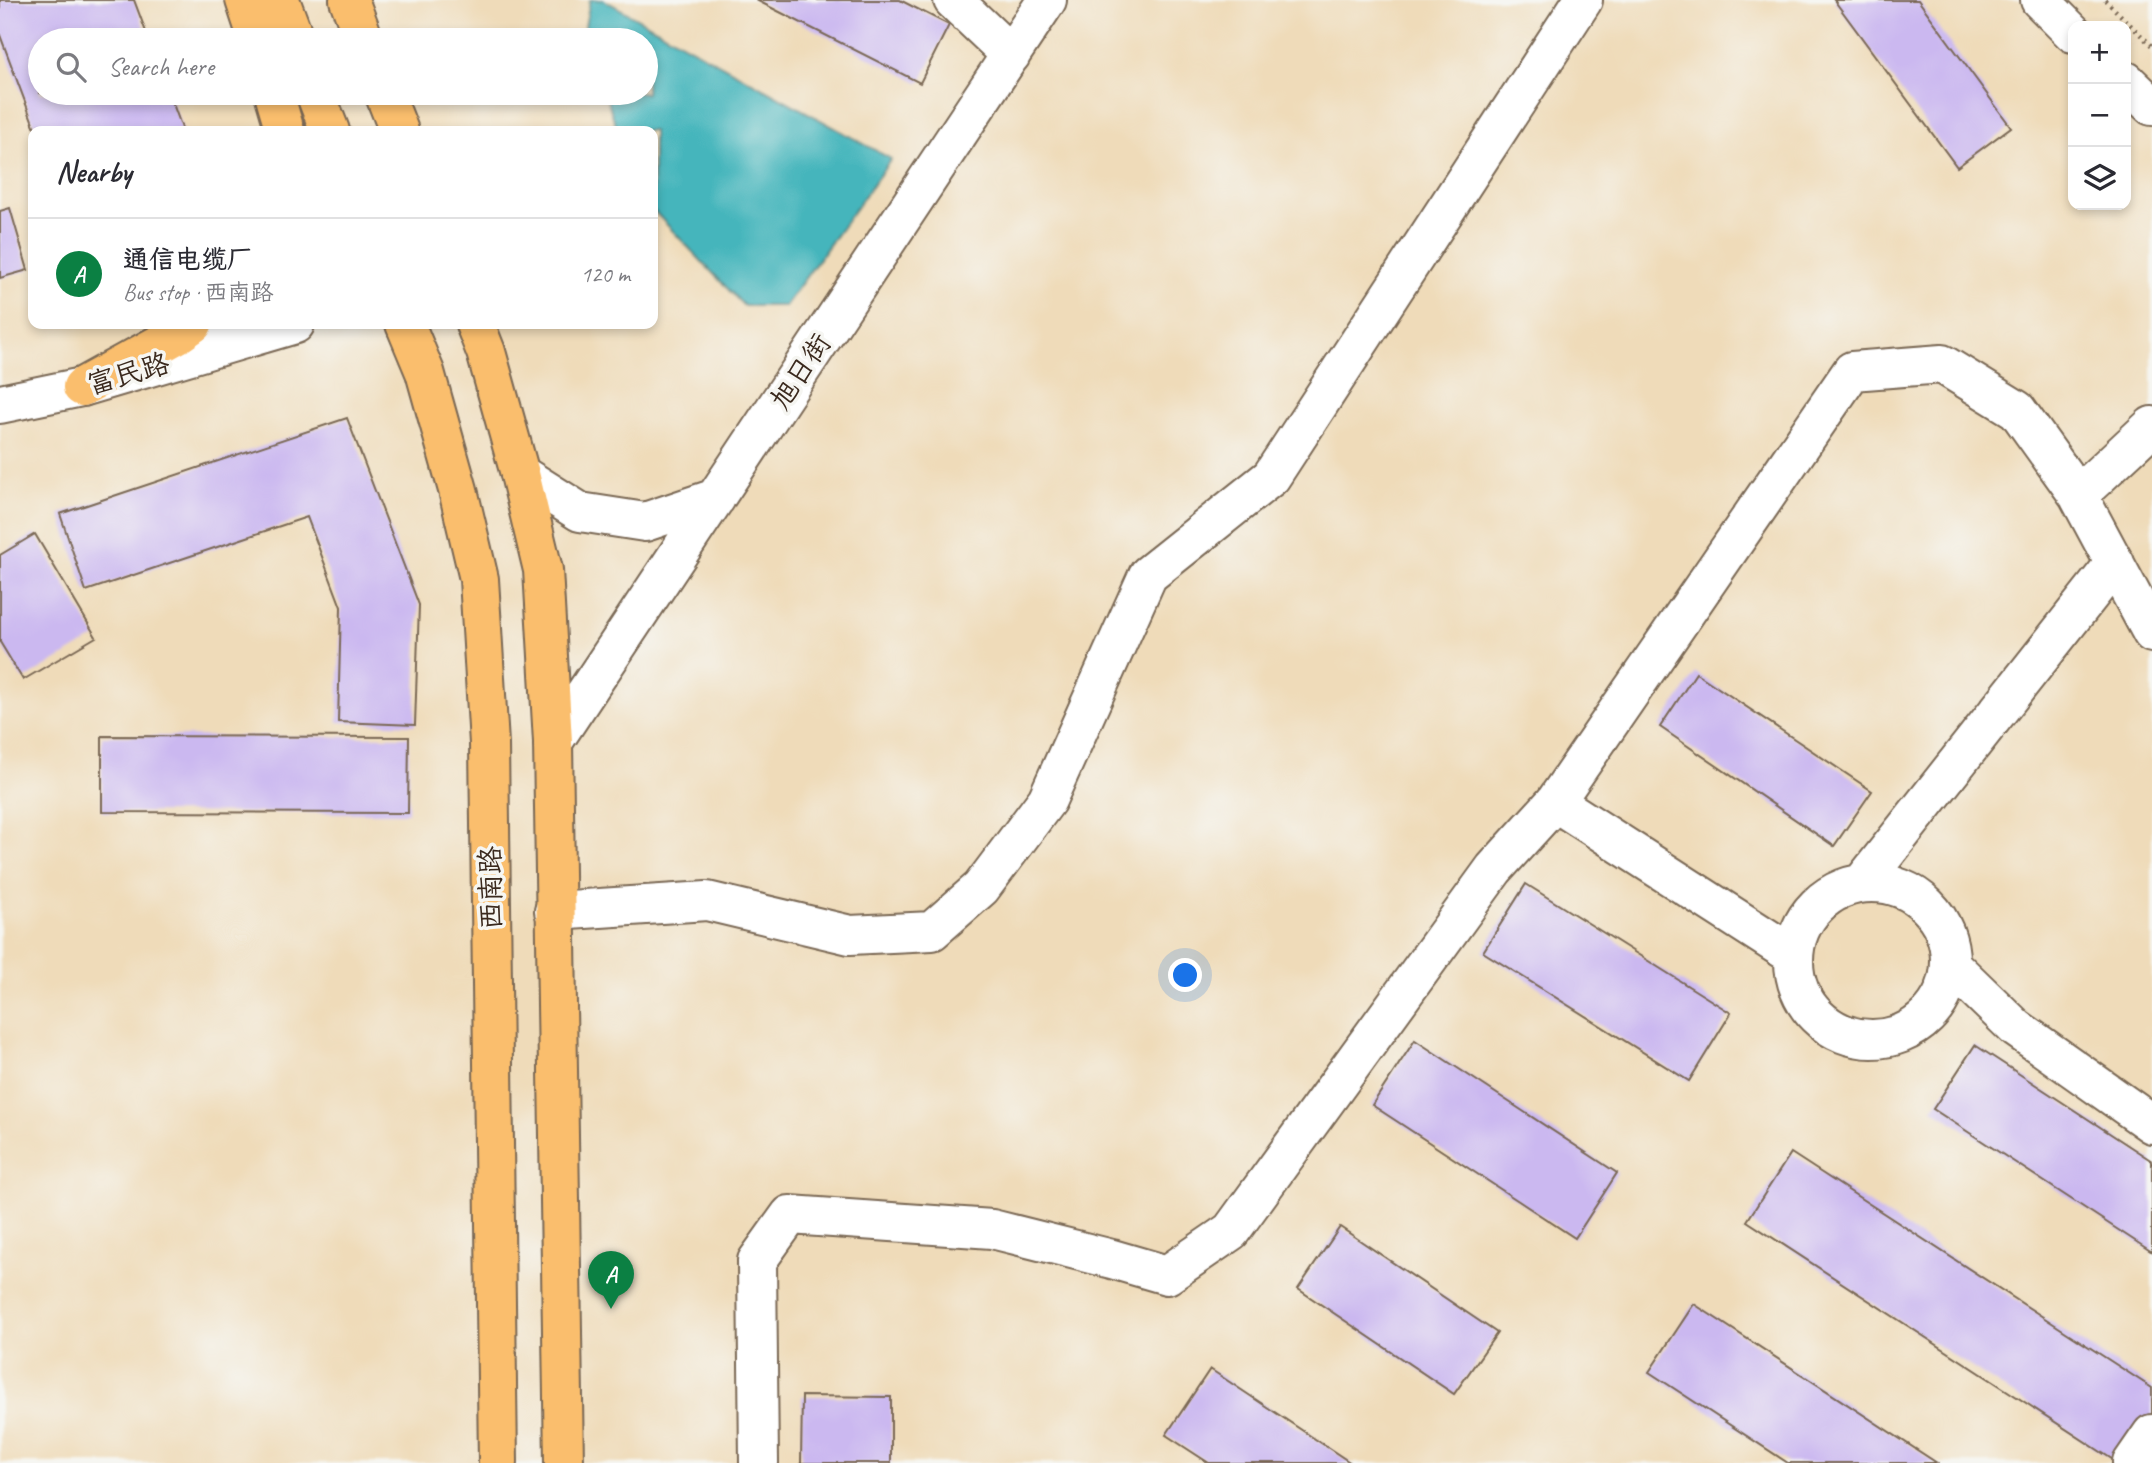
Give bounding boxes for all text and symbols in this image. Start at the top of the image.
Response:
map controls [2068,21,2131,210]
button: + [2068,21,2131,84]
search box [28,28,658,105]
icon: search [52,48,90,86]
text: Search here [108,50,214,83]
button: − [2068,84,2131,147]
button: layers [2068,147,2131,210]
text: Nearby [56,153,132,191]
text: 通信电缆厂 [123,243,253,276]
text: A [73,260,85,289]
text: 120 m [581,260,630,289]
text: Bus stop · 西南路 [123,278,274,307]
street label: 旭日街 [762,327,838,416]
street label: 富民路 [83,345,173,402]
street label: 西南路 [472,846,509,930]
your location [1168,958,1202,992]
pin: A [588,1251,634,1309]

